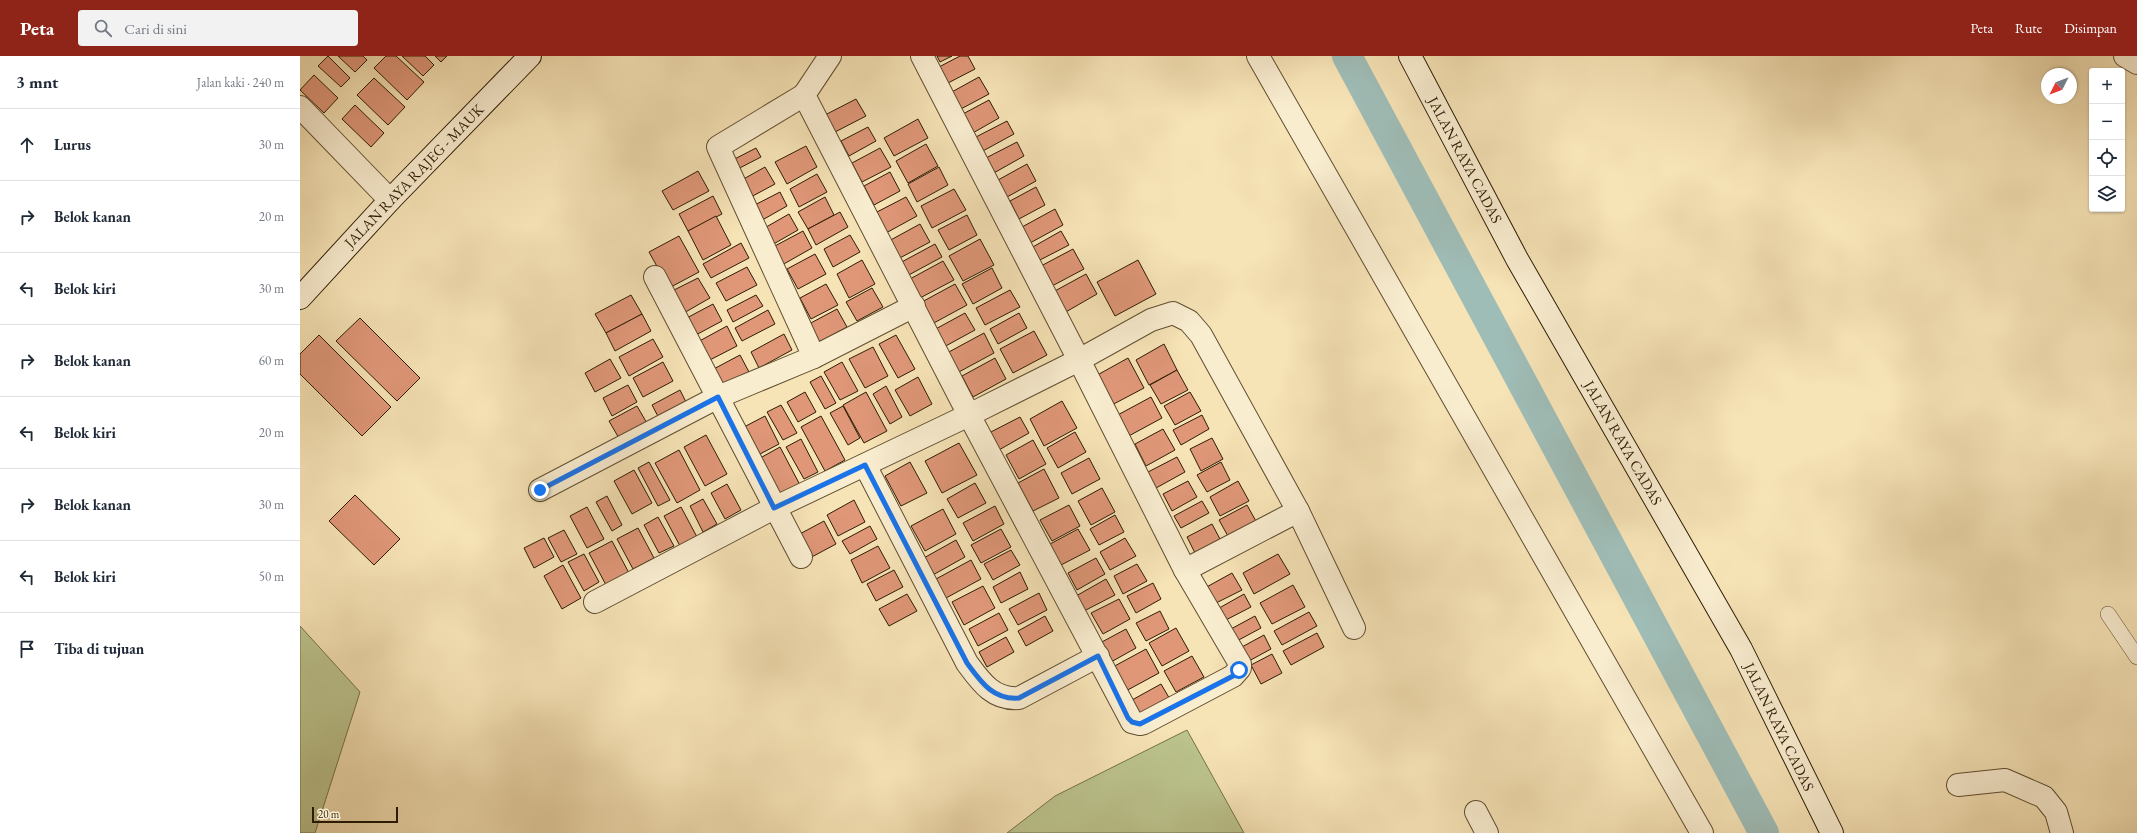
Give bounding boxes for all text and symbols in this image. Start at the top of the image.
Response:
search box [78,10,358,46]
text: Peta [20,16,54,41]
icon: search [92,17,114,39]
text: Cari di sini [124,19,187,38]
text: Peta [1971,19,1993,37]
text: Rute [2015,19,2042,37]
text: Disimpan [2064,19,2117,37]
north arrow [2041,68,2077,104]
map controls [2089,68,2125,212]
button: + [2089,68,2125,104]
text: 3 mnt [16,71,58,93]
text: Jalan kaki · 240 m [197,74,284,91]
street label: JALAN RAYA CADAS [1423,91,1507,226]
street label: JALAN RAYA RAJEG - MAUK [338,99,488,253]
button: − [2089,104,2125,140]
icon: ahead [16,134,38,156]
text: Lurus [54,135,91,154]
text: 30 m [259,136,284,153]
button: locate [2089,140,2125,176]
button: layers [2089,176,2125,212]
icon: right [16,206,38,228]
text: Belok kanan [54,207,131,226]
text: 20 m [259,208,284,225]
icon: left [16,278,38,300]
text: Belok kiri [54,279,116,298]
text: 30 m [259,280,284,297]
icon: right [16,350,38,372]
text: Belok kanan [54,351,131,370]
text: 60 m [259,352,284,369]
street label: JALAN RAYA CADAS [1579,375,1667,508]
icon: left [16,422,38,444]
text: Belok kiri [54,423,116,442]
text: 20 m [259,424,284,441]
route end [531,481,549,499]
icon: right [16,494,38,516]
text: Belok kanan [54,495,131,514]
text: 30 m [259,496,284,513]
icon: left [16,566,38,588]
text: Belok kiri [54,567,116,586]
text: 50 m [259,568,284,585]
icon: arrive [16,638,38,660]
text: Tiba di tujuan [54,639,144,658]
street label: JALAN RAYA CADAS [1739,658,1819,794]
route start [1230,661,1248,679]
scale bar [312,805,398,824]
text: 20 m [318,807,339,821]

